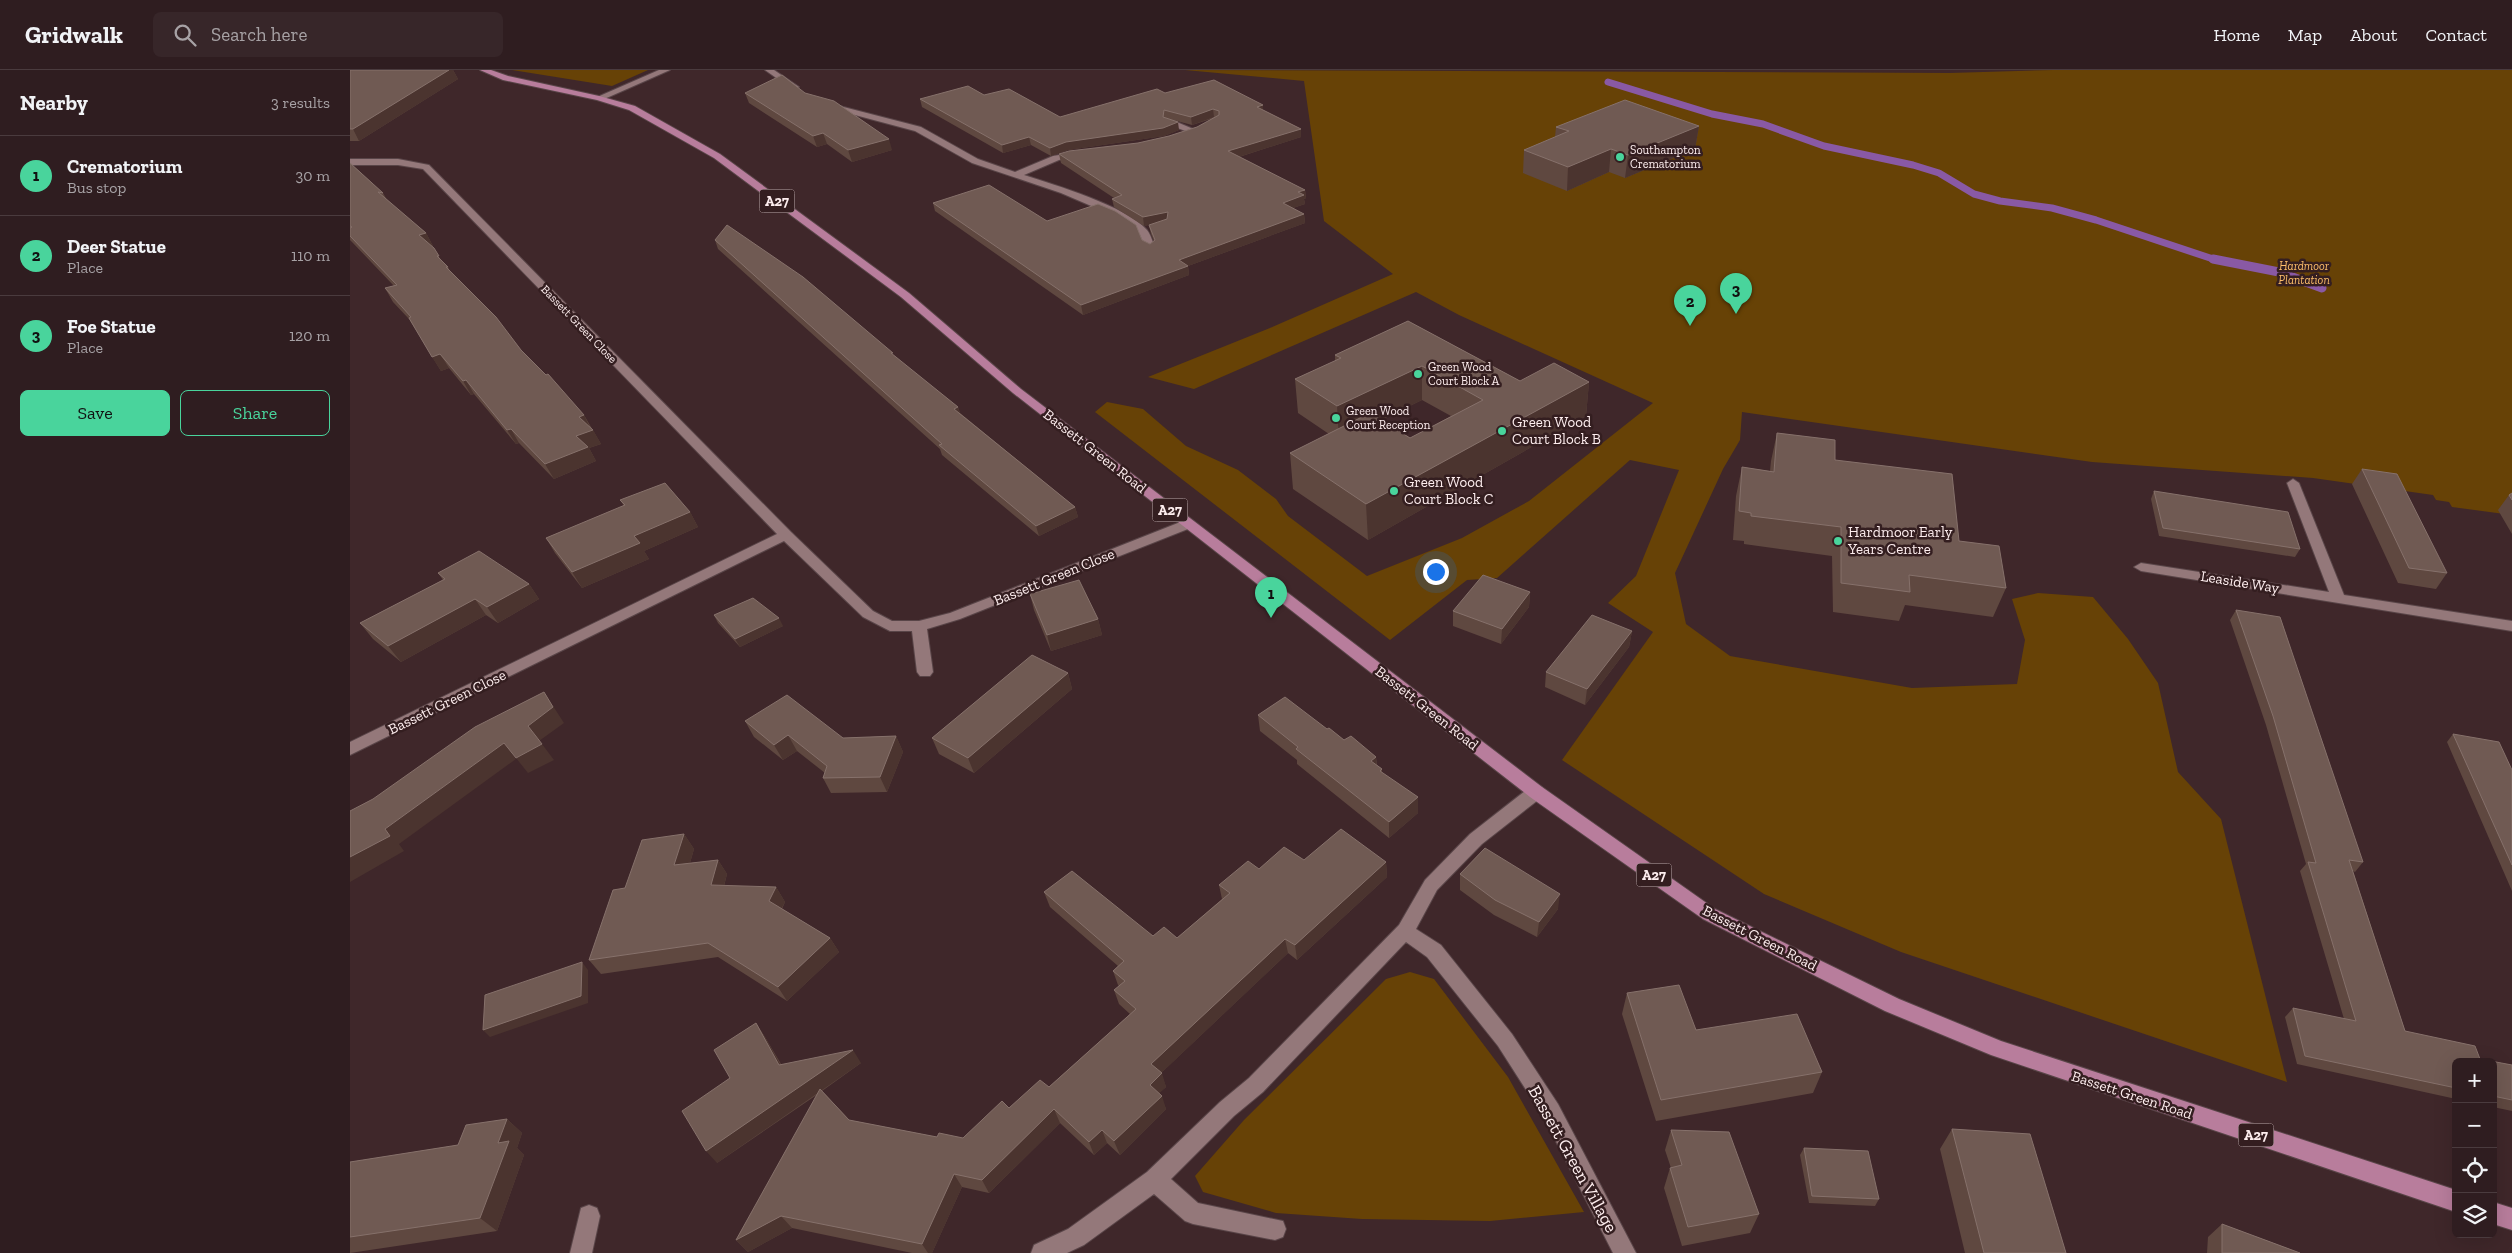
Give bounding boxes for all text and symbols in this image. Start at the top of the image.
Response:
search box [153,12,503,57]
text: Gridwalk [25,20,123,49]
icon: search [171,21,199,49]
text: Search here [211,23,307,46]
text: Home [2213,24,2260,46]
text: Map [2288,24,2322,46]
text: About [2350,24,2397,46]
text: Contact [2425,24,2487,46]
text: Nearby [20,90,88,115]
text: 3 results [271,93,330,112]
place label: Southampton Crematorium [1630,143,1701,171]
marker: Southampton Crematorium [1614,151,1626,163]
text: Crematorium [67,155,182,178]
text: 1 [33,166,39,185]
text: 30 m [296,166,330,185]
text: Bus stop [67,178,126,197]
road number: A27 [760,190,794,212]
text: Deer Statue [67,235,166,258]
text: 2 [32,246,40,265]
text: 110 m [291,246,330,265]
text: Place [67,258,103,277]
park label: Hardmoor Plantation [2278,259,2330,287]
pin: 3 [1720,273,1752,314]
street label: Bassett Green Close [538,282,620,366]
pin: 2 [1674,285,1706,326]
text: Foe Statue [67,315,156,338]
text: 3 [32,326,40,345]
text: 120 m [289,326,330,345]
text: Place [67,338,103,357]
place label: Green Wood Court Block A [1428,360,1500,388]
marker: Green Wood Court Block A [1412,368,1424,380]
button: Save [20,390,170,436]
button: Share [180,390,330,436]
place label: Green Wood Court Reception [1346,404,1431,432]
street label: Bassett Green Road [1040,405,1151,497]
marker: Green Wood Court Reception [1330,412,1342,424]
place label: Green Wood Court Block B [1512,413,1601,448]
marker: Green Wood Court Block B [1496,425,1508,437]
place label: Green Wood Court Block C [1404,473,1494,508]
marker: Green Wood Court Block C [1388,485,1400,497]
road number: A27 [1152,498,1188,522]
place label: Hardmoor Early Years Centre [1847,523,1953,558]
marker: Hardmoor Early Years Centre [1832,535,1844,547]
street label: Bassett Green Close [991,545,1117,609]
your location [1423,559,1449,585]
street label: Leaside Way [2199,567,2281,597]
pin: 1 [1255,577,1287,618]
street label: Bassett Green Road [1372,662,1483,754]
street label: Bassett Green Close [385,666,509,738]
road number: A27 [1636,864,1672,886]
street label: Bassett Green Road [1700,901,1821,975]
map controls [2452,1058,2497,1238]
button: + [2452,1058,2497,1103]
street label: Bassett Green Road [2069,1067,2195,1123]
street label: Bassett Green Village [1523,1082,1623,1236]
button: − [2452,1103,2497,1148]
road number: A27 [2238,1124,2274,1146]
button: locate [2452,1148,2497,1193]
button: layers [2452,1193,2497,1238]

